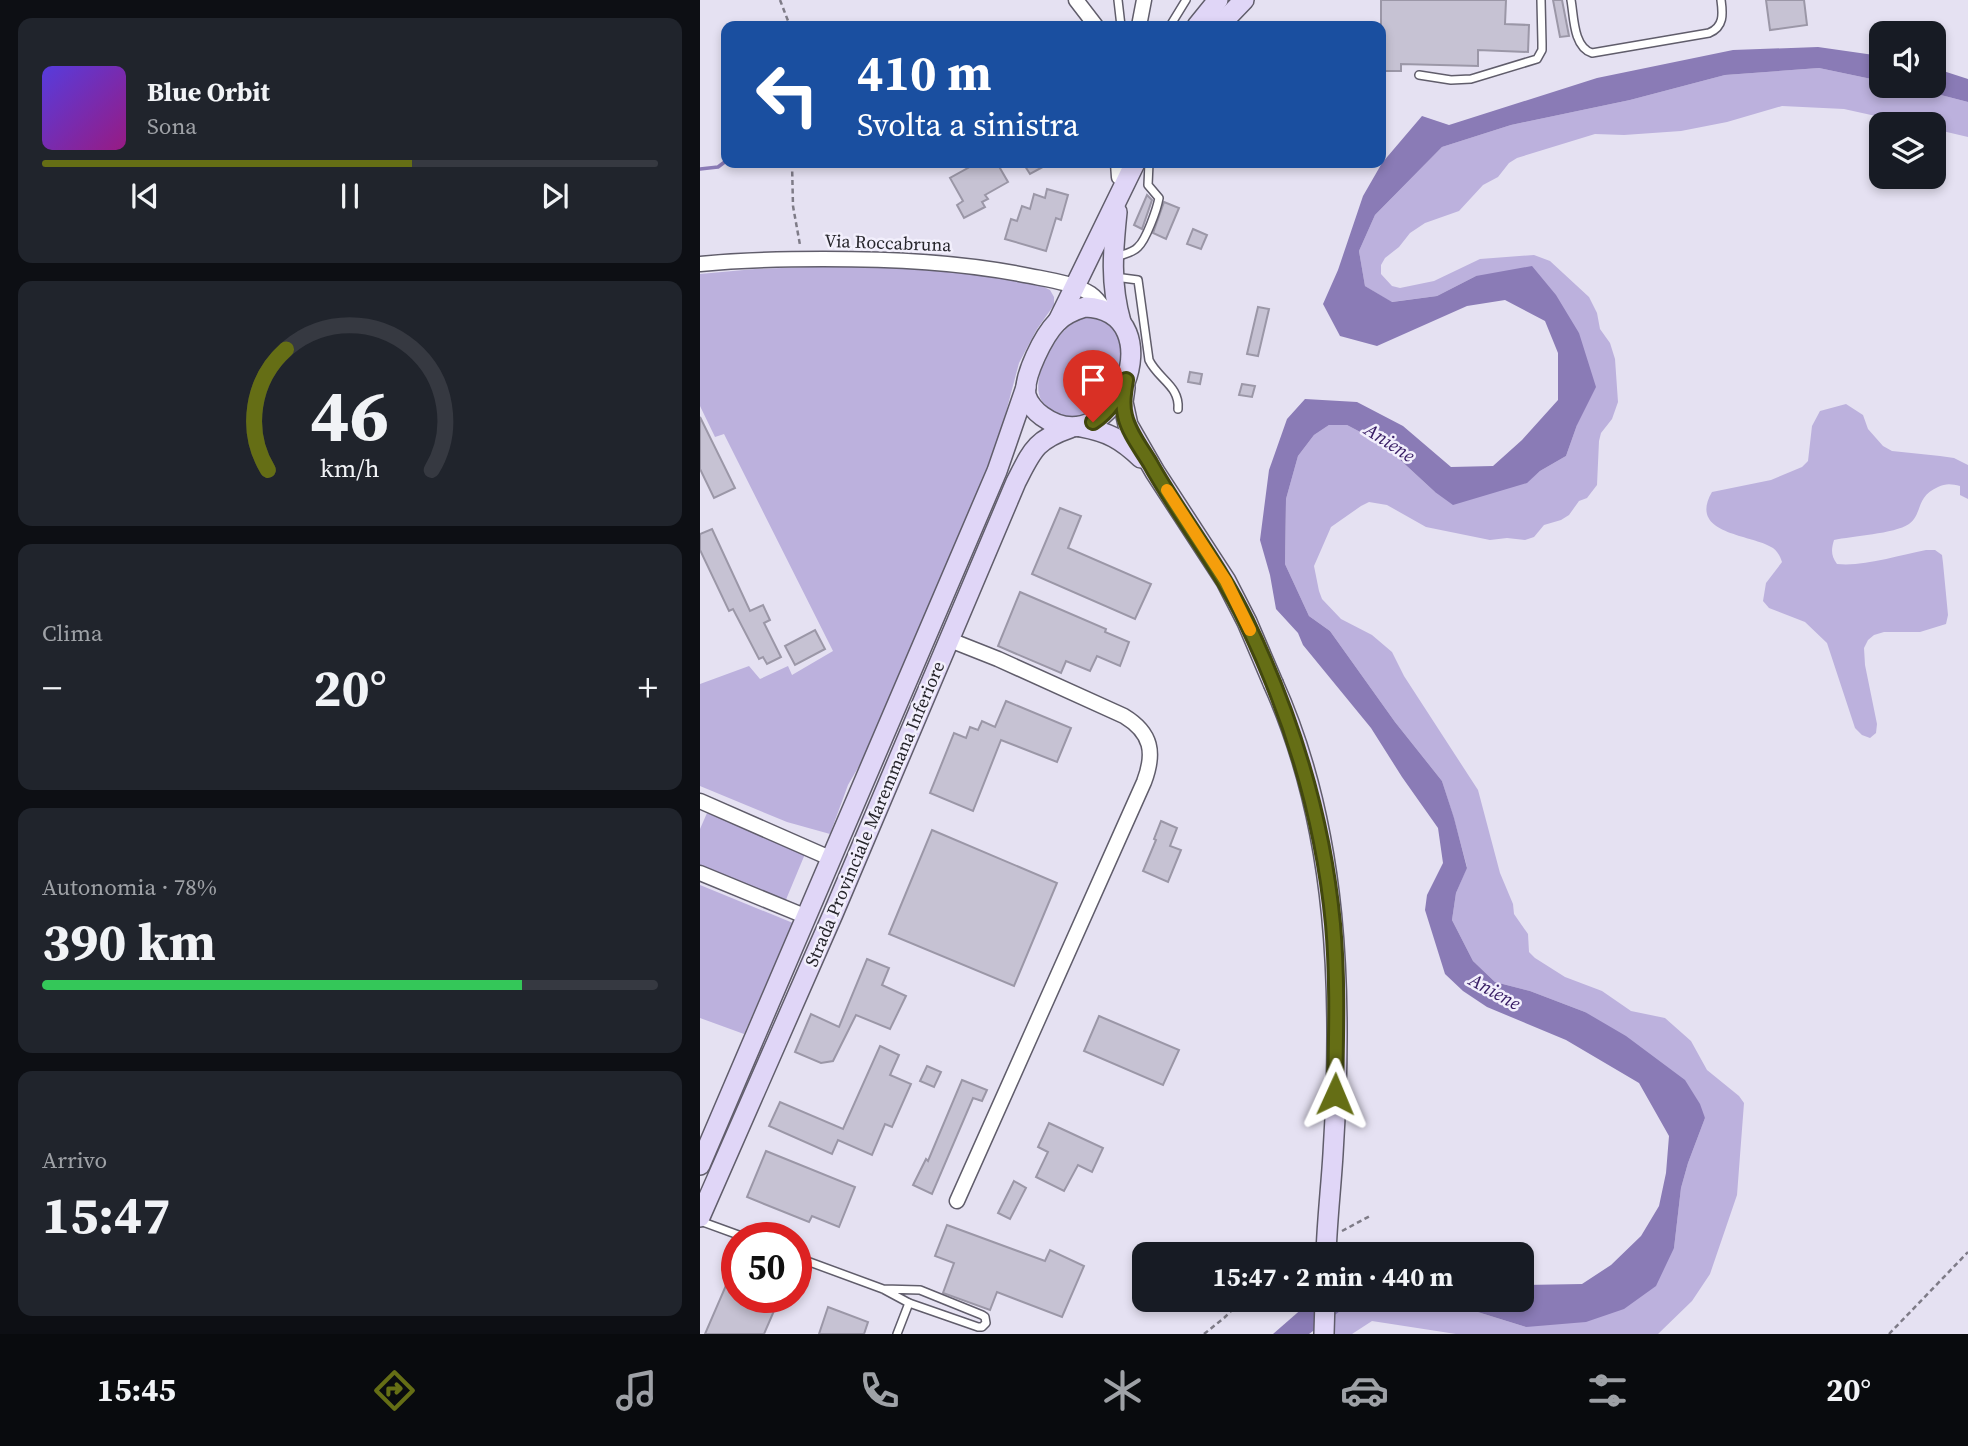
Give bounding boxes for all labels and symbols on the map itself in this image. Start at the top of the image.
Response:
street label: Via Roccabruna [824,228,953,257]
pin [1063,350,1123,422]
water label: Aniene [1359,416,1420,468]
street label: Strada Provinciale Maremmana Inferiore [799,657,950,970]
water label: Aniene [1464,966,1526,1016]
position arrow [1298,1057,1372,1131]
speed limit sign: 50 [721,1222,812,1313]

